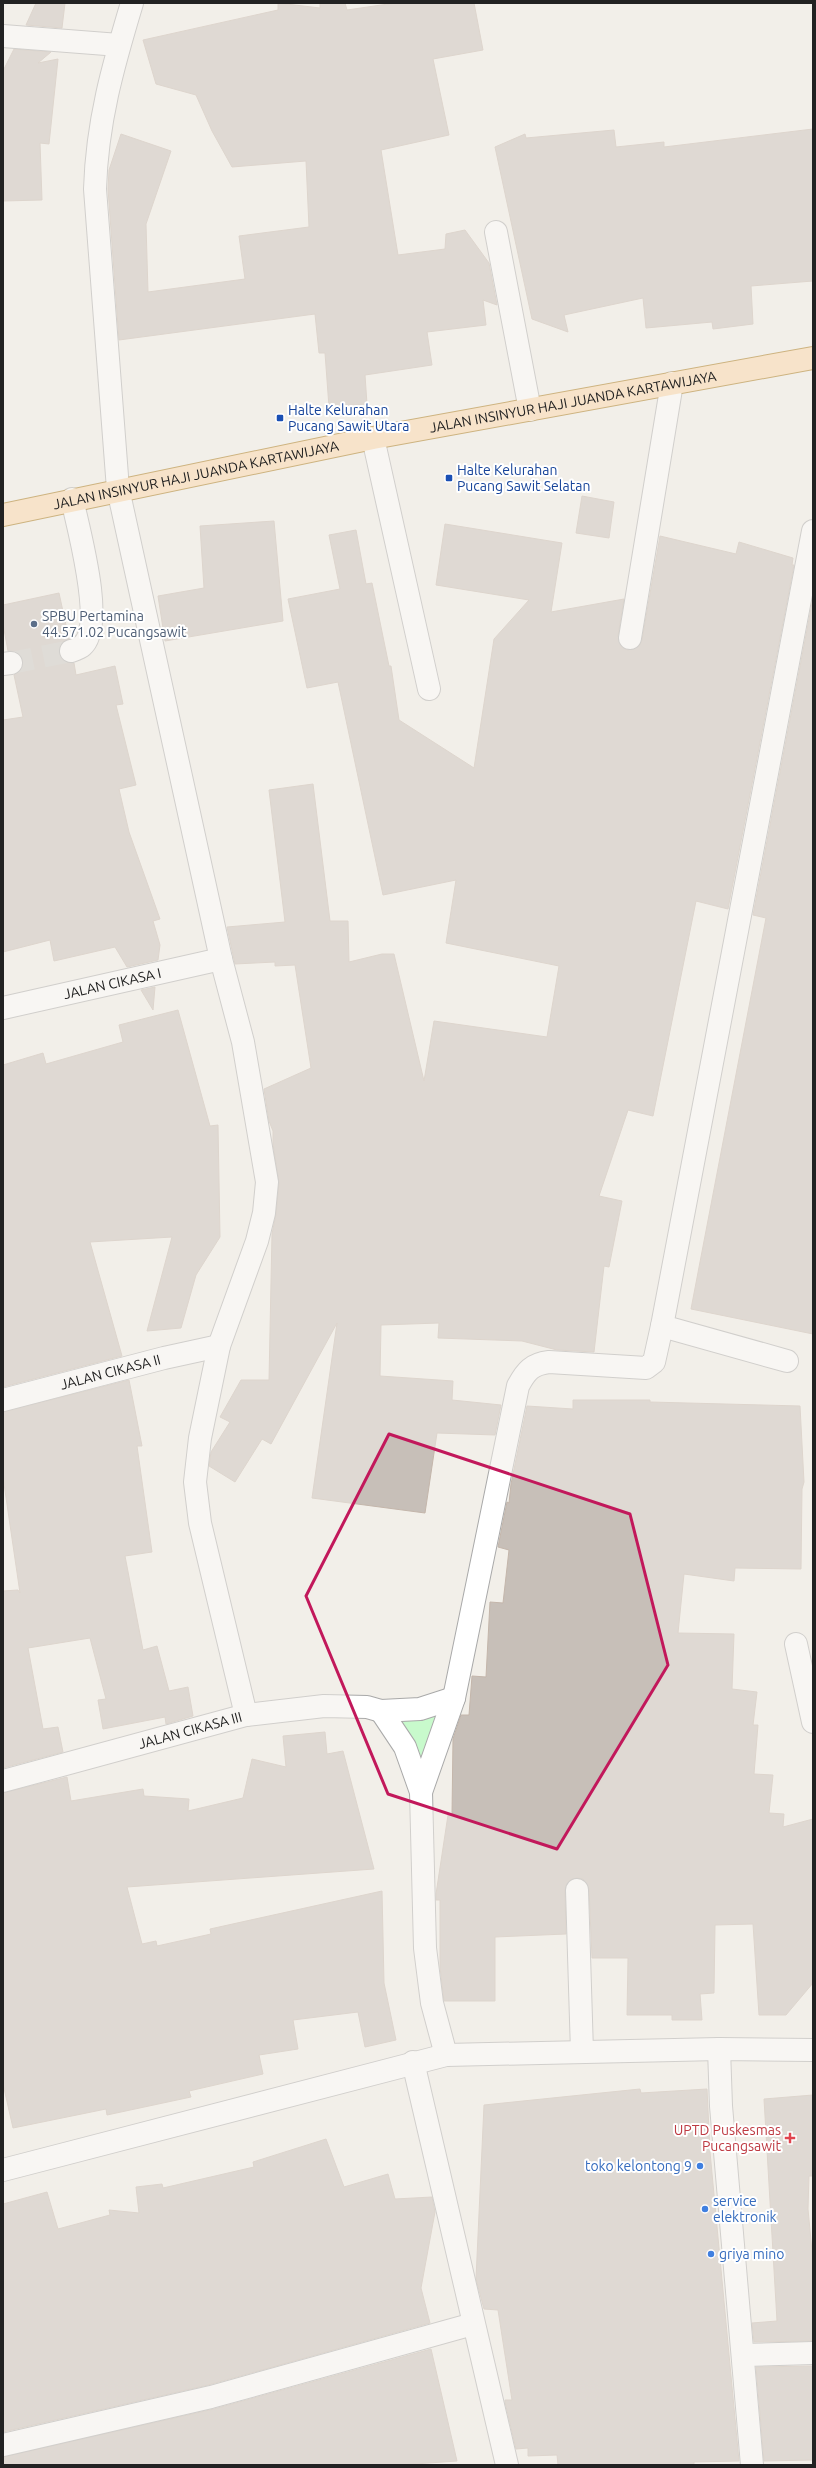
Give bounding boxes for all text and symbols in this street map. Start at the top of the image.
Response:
street label: JALAN INSINYUR HAJI JUANDA KARTAWIJAYA [428,368,717,436]
place label: Halte Kelurahan Pucang Sawit Utara [288,402,410,434]
marker: Halte Kelurahan Pucang Sawit Utara [275,413,285,423]
street label: JALAN INSINYUR HAJI JUANDA KARTAWIJAYA [52,437,340,512]
place label: Halte Kelurahan Pucang Sawit Selatan [457,462,590,494]
marker: Halte Kelurahan Pucang Sawit Selatan [444,473,454,483]
place label: SPBU Pertamina 44.571.02 Pucangsawit [42,608,187,640]
marker: SPBU Pertamina 44.571.02 Pucangsawit [29,619,39,629]
street label: JALAN CIKASA I [62,965,163,1002]
street label: JALAN CIKASA II [58,1351,162,1393]
street label: JALAN CIKASA III [137,1708,244,1752]
place label: UPTD Puskesmas Pucangsawit [674,2122,781,2154]
marker: UPTD Puskesmas Pucangsawit [784,2132,796,2144]
place label: toko kelontong 9 [585,2158,692,2174]
marker: toko kelontong 9 [695,2161,705,2171]
place label: service elektronik [713,2193,777,2225]
marker: service elektronik [700,2204,710,2214]
place label: griya mino [719,2246,785,2262]
marker: griya mino [706,2249,716,2259]

